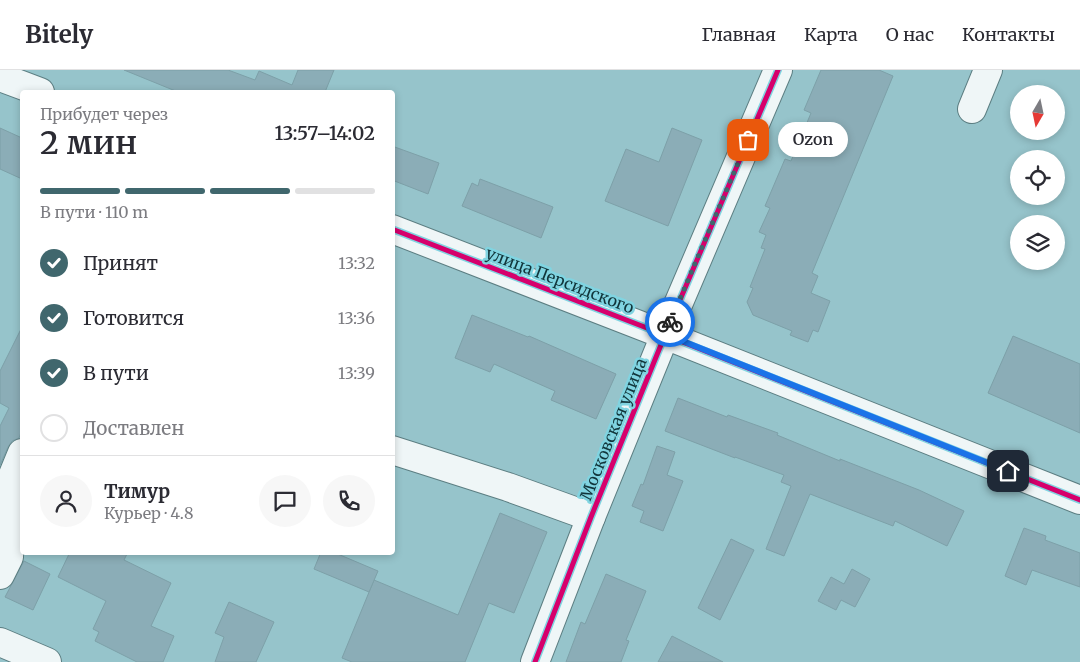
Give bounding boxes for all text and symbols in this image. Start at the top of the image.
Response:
text: Bitely [25,19,93,50]
text: Главная [701,23,776,46]
text: Карта [804,23,858,46]
text: О нас [886,23,934,46]
text: Контакты [962,23,1055,46]
north arrow [1010,85,1065,140]
map controls [1010,85,1065,270]
text: Прибудет через [40,104,168,124]
pin [727,119,769,161]
text: 13:57–14:02 [274,121,375,145]
callout: Ozon [778,122,848,158]
text: 2 мин [40,123,137,163]
icon: bag [734,126,762,154]
text: Ozon [793,129,833,149]
button: locate [1010,150,1065,205]
text: В пути · 110 m [40,202,148,222]
button: layers [1010,215,1065,270]
street label: улица Персидского [483,243,637,317]
icon: check [40,249,68,277]
text: Принят [83,251,158,275]
text: 13:32 [338,253,375,273]
courier [645,297,695,347]
icon: check [40,304,68,332]
text: Готовится [83,306,184,330]
text: 13:36 [338,308,375,328]
icon: bike [656,308,684,336]
street label: Московская улица [575,355,651,503]
icon: check [40,359,68,387]
text: В пути [83,361,149,385]
text: 13:39 [338,363,375,383]
text: Доставлен [83,416,184,440]
pin [987,450,1029,492]
icon: home [994,457,1022,485]
button: person [40,475,92,527]
button: chat [259,475,311,527]
button: phone [323,475,375,527]
text: Тимур [104,479,170,503]
text: Курьер · 4.8 [104,503,193,523]

